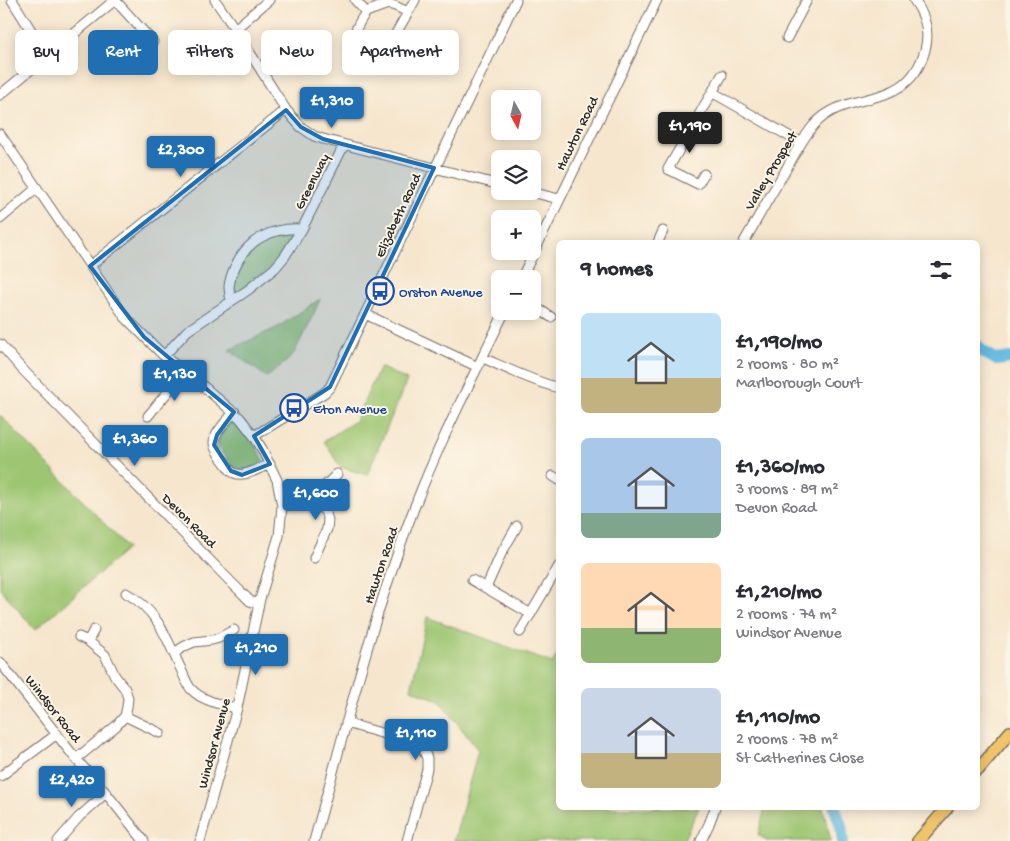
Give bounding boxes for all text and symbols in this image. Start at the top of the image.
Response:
chip: Buy [15,30,78,75]
chip: Rent [88,30,158,75]
chip: Filters [168,30,251,75]
chip: New [261,30,332,75]
chip: Apartment [342,30,459,75]
pin: £1,310 [291,86,373,129]
north arrow [491,90,541,140]
map controls [491,90,541,320]
text: £1,310 [311,93,353,112]
street label: Hawton Road [553,93,604,174]
pin: £1,190 [649,112,731,154]
text: £1,190 [669,118,711,137]
street label: Valley Prospect [741,128,803,215]
pin: £2,300 [140,136,222,178]
text: £2,300 [158,142,204,161]
button: layers [491,150,541,200]
street label: Greenway [292,151,335,213]
street label: Elizabeth Road [372,170,427,261]
button: + [491,210,541,260]
icon: filters [927,256,955,284]
text: 9 homes [581,258,652,283]
button: − [491,270,541,320]
bus stop icon: Orston Avenue [365,276,395,306]
place label: Orston Avenue [399,285,483,302]
text: £1,190/mo [736,331,822,356]
icon: home [621,333,681,393]
text: 2 rooms · 80 m² [736,356,839,375]
pin: £1,130 [134,360,216,402]
text: £1,130 [154,366,196,385]
text: Marlborough Court [736,375,862,394]
bus stop icon: Eton Avenue [279,393,309,423]
place label: Eton Avenue [313,402,388,419]
pin: £1,360 [94,424,176,467]
text: £1,360 [113,431,157,450]
text: £1,360/mo [736,456,825,481]
icon: home [621,458,681,518]
pin: £1,600 [275,478,357,521]
text: 3 rooms · 89 m² [736,481,838,500]
text: £1,600 [294,485,338,504]
street label: Devon Road [157,490,220,554]
text: Devon Road [736,500,816,519]
street label: Hawton Road [361,523,404,606]
text: £1,210/mo [736,581,822,606]
icon: home [621,583,681,643]
text: 2 rooms · 74 m² [736,606,837,625]
text: Windsor Avenue [736,625,842,644]
pin: £1,210 [215,634,297,676]
text: £1,210 [235,640,277,659]
street label: Windsor Road [20,672,85,748]
street label: Windsor Avenue [195,696,236,791]
text: £1,110/mo [736,706,820,731]
icon: home [621,708,681,768]
pin: £1,110 [375,718,457,761]
text: £1,110 [396,725,436,744]
text: 2 rooms · 78 m² [736,731,838,750]
text: St Catherines Close [736,750,864,769]
pin: £2,420 [31,766,113,808]
text: £2,420 [50,772,94,791]

